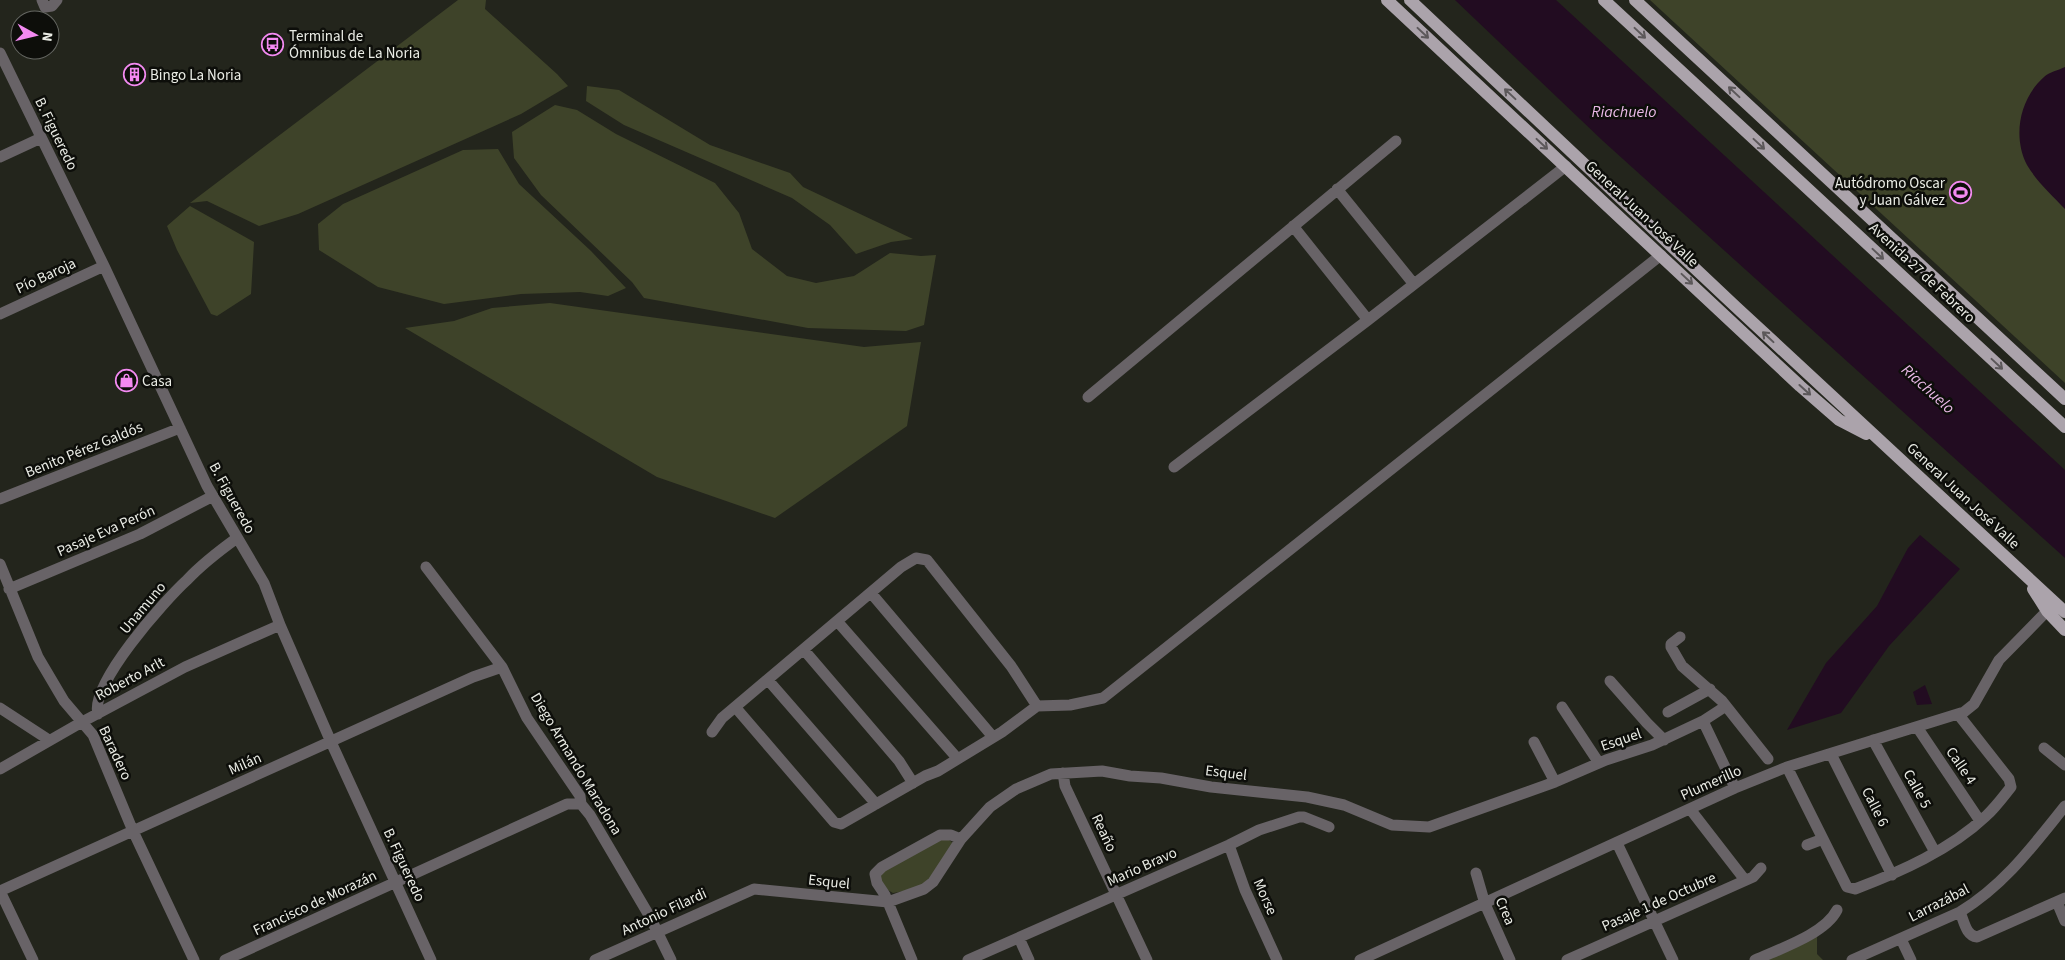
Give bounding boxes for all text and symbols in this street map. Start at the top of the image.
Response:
north arrow [10,10,60,60]
place label: Terminal de Ómnibus de La Noria [289,26,420,64]
one-way arrow [1417,27,1429,39]
one-way arrow [1633,27,1646,39]
text: N [36,31,57,43]
bus stop icon: Terminal de Ómnibus de La Noria [261,33,285,57]
building icon: Bingo La Noria [122,63,146,87]
place label: Bingo La Noria [150,65,241,86]
one-way arrow [1728,86,1741,98]
one-way arrow [1503,88,1516,100]
street label: B. Figueredo [29,94,83,174]
water label: Riachuelo [1592,101,1656,123]
one-way arrow [1536,138,1549,150]
one-way arrow [1752,138,1765,149]
street label: General Juan José Valle [1581,156,1703,272]
place label: Autódromo Oscar y Juan Gálvez [1835,173,1946,211]
sports icon: Autódromo Oscar y Juan Gálvez [1949,180,1973,204]
street label: Avenida 27 de Febrero [1864,218,1980,328]
one-way arrow [1872,248,1884,260]
street label: Pío Baroja [12,253,80,299]
one-way arrow [1680,273,1693,284]
one-way arrow [1762,331,1775,343]
one-way arrow [1991,358,2004,370]
water label: Riachuelo [1897,359,1959,419]
shop icon: Casa [114,369,138,393]
place label: Casa [142,371,172,392]
one-way arrow [1798,384,1811,395]
street label: Benito Pérez Galdós [22,417,146,483]
street label: General Juan José Valle [1902,438,2024,554]
street label: B. Figueredo [204,458,260,538]
street label: Pasaje Eva Perón [54,500,158,562]
street label: Unamuno [115,577,171,639]
street label: Roberto Arlt [92,652,168,706]
street label: Diego Armando Maradona [525,689,627,839]
street label: Baradero [93,722,137,784]
street label: Esquel [1598,723,1644,757]
street label: Calle 4 [1941,743,1982,790]
street label: Milán [225,747,265,781]
street label: Esquel [1204,760,1248,786]
street label: Plumerillo [1677,760,1745,806]
street label: Calle 5 [1898,766,1936,812]
street label: Calle 6 [1856,784,1894,830]
street label: Reaño [1086,811,1122,855]
street label: B. Figueredo [378,825,430,905]
street label: Mario Bravo [1104,842,1180,892]
street label: Francisco de Morazán [250,865,380,941]
street label: Pasaje 1 de Octubre [1598,867,1720,937]
street label: Esquel [807,869,851,895]
street label: Morse [1248,875,1282,919]
street label: Larrazábal [1905,879,1973,927]
street label: Antonio Filardi [618,883,710,941]
street label: Crea [1490,894,1520,928]

